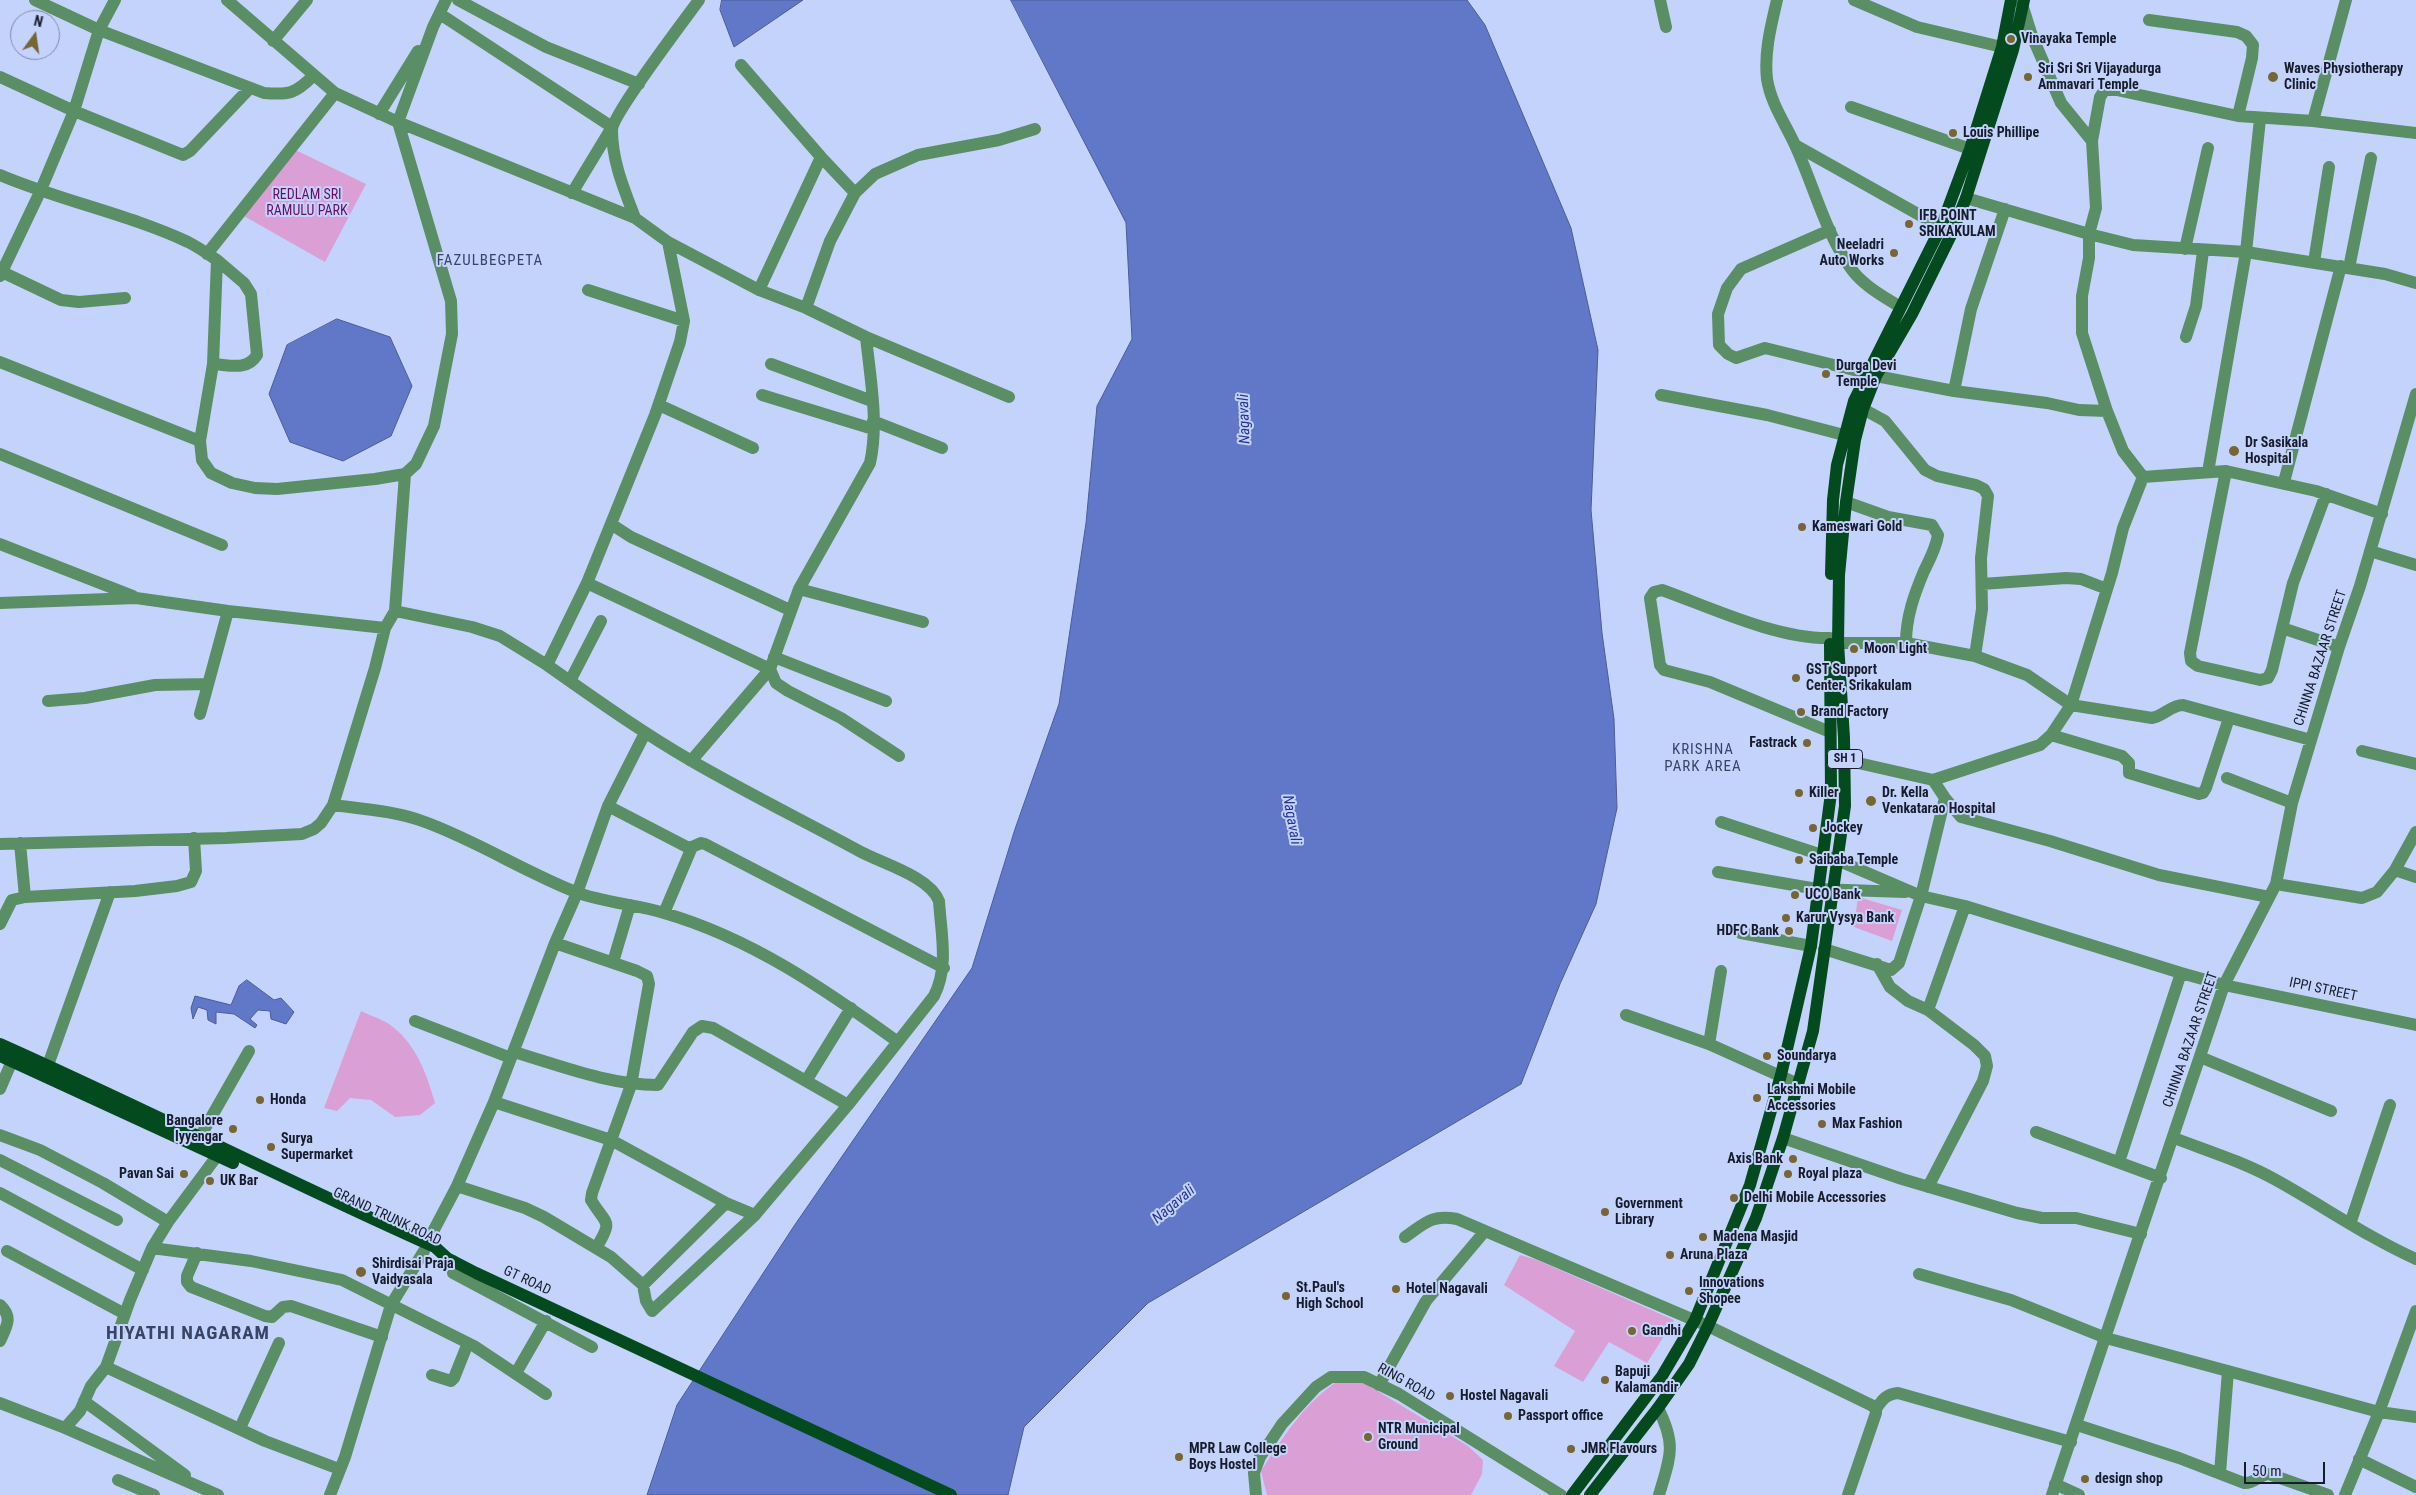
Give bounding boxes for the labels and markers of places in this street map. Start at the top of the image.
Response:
place label: Vinayaka Temple [2021,31,2116,47]
marker: Vinayaka Temple [2005,33,2017,45]
place label: Sri Sri Sri Vijayadurga Ammavari Temple [2038,61,2161,94]
place label: Waves Physiotherapy Clinic [2284,61,2403,94]
marker: Waves Physiotherapy Clinic [2266,70,2280,84]
marker: Sri Sri Sri Vijayadurga Ammavari Temple [2022,71,2034,83]
place label: Louis Phillipe [1963,125,2039,141]
marker: Louis Phillipe [1947,127,1959,139]
place label: IFB POINT SRIKAKULAM [1919,208,1996,240]
marker: IFB POINT SRIKAKULAM [1903,218,1915,230]
place label: Neeladri Auto Works [1820,237,1884,270]
marker: Neeladri Auto Works [1888,247,1900,259]
place label: Durga Devi Temple [1836,358,1896,391]
marker: Durga Devi Temple [1820,368,1832,380]
place label: Dr Sasikala Hospital [2245,435,2308,468]
marker: Dr Sasikala Hospital [2227,444,2241,458]
place label: Kameswari Gold [1812,519,1902,535]
marker: Kameswari Gold [1796,521,1808,533]
place label: Moon Light [1864,641,1927,657]
marker: Moon Light [1848,643,1860,655]
place label: GST Support Center, Srikakulam [1806,662,1912,694]
marker: GST Support Center, Srikakulam [1790,672,1802,684]
place label: Brand Factory [1811,704,1888,720]
marker: Brand Factory [1795,706,1807,718]
place label: Fastrack [1749,735,1797,751]
marker: Fastrack [1801,737,1813,749]
place label: Killer [1809,785,1839,801]
place label: Dr. Kella Venkatarao Hospital [1882,785,1996,818]
marker: Killer [1793,787,1805,799]
marker: Dr. Kella Venkatarao Hospital [1864,794,1878,808]
place label: Jockey [1823,820,1863,836]
marker: Jockey [1807,822,1819,834]
place label: Saibaba Temple [1809,852,1898,868]
marker: Saibaba Temple [1793,854,1805,866]
place label: UCO Bank [1805,887,1861,903]
marker: UCO Bank [1789,889,1801,901]
place label: Karur Vysya Bank [1796,910,1894,926]
marker: Karur Vysya Bank [1780,912,1792,924]
place label: HDFC Bank [1717,923,1779,939]
marker: HDFC Bank [1783,925,1795,937]
place label: Soundarya [1777,1048,1836,1064]
marker: Soundarya [1761,1050,1773,1062]
place label: Lakshmi Mobile Accessories [1767,1082,1856,1114]
place label: Honda [270,1092,306,1108]
marker: Lakshmi Mobile Accessories [1751,1092,1763,1104]
marker: Honda [254,1094,266,1106]
place label: Bangalore Iyyengar [166,1113,223,1146]
place label: Max Fashion [1832,1116,1902,1132]
marker: Max Fashion [1816,1118,1828,1130]
marker: Bangalore Iyyengar [227,1123,239,1135]
place label: Surya Supermarket [281,1131,353,1164]
marker: Surya Supermarket [265,1141,277,1153]
place label: Axis Bank [1727,1151,1783,1167]
marker: Axis Bank [1787,1153,1799,1165]
place label: Pavan Sai [119,1166,174,1182]
place label: Royal plaza [1798,1166,1862,1182]
marker: Pavan Sai [178,1168,190,1180]
marker: Royal plaza [1782,1168,1794,1180]
place label: UK Bar [220,1173,258,1189]
marker: UK Bar [204,1175,216,1187]
place label: Delhi Mobile Accessories [1744,1190,1886,1206]
marker: Delhi Mobile Accessories [1728,1192,1740,1204]
place label: Government Library [1615,1196,1683,1228]
marker: Government Library [1599,1206,1611,1218]
place label: Madena Masjid [1713,1229,1798,1245]
marker: Madena Masjid [1697,1231,1709,1243]
place label: Aruna Plaza [1680,1247,1748,1263]
marker: Aruna Plaza [1664,1249,1676,1261]
place label: Shirdisai Praja Vaidyasala [372,1256,454,1288]
marker: Shirdisai Praja Vaidyasala [354,1265,368,1279]
place label: Innovations Shopee [1699,1275,1764,1308]
place label: St.Paul's High School [1296,1280,1364,1312]
place label: Hotel Nagavali [1406,1281,1488,1297]
marker: Hotel Nagavali [1390,1283,1402,1295]
marker: Innovations Shopee [1683,1285,1695,1297]
marker: St.Paul's High School [1280,1290,1292,1302]
place label: Gandhi [1642,1323,1681,1339]
marker: Gandhi [1626,1325,1638,1337]
place label: Bapuji Kalamandir [1615,1364,1678,1396]
marker: Bapuji Kalamandir [1599,1374,1611,1386]
place label: Hostel Nagavali [1460,1388,1548,1404]
marker: Hostel Nagavali [1444,1390,1456,1402]
place label: Passport office [1518,1408,1603,1424]
marker: Passport office [1502,1410,1514,1422]
place label: NTR Municipal Ground [1378,1421,1460,1454]
marker: NTR Municipal Ground [1362,1431,1374,1443]
place label: MPR Law College Boys Hostel [1189,1441,1286,1474]
place label: JMR Flavours [1581,1441,1657,1457]
marker: JMR Flavours [1565,1443,1577,1455]
marker: MPR Law College Boys Hostel [1173,1451,1185,1463]
place label: design shop [2095,1471,2163,1487]
marker: design shop [2079,1473,2091,1485]

